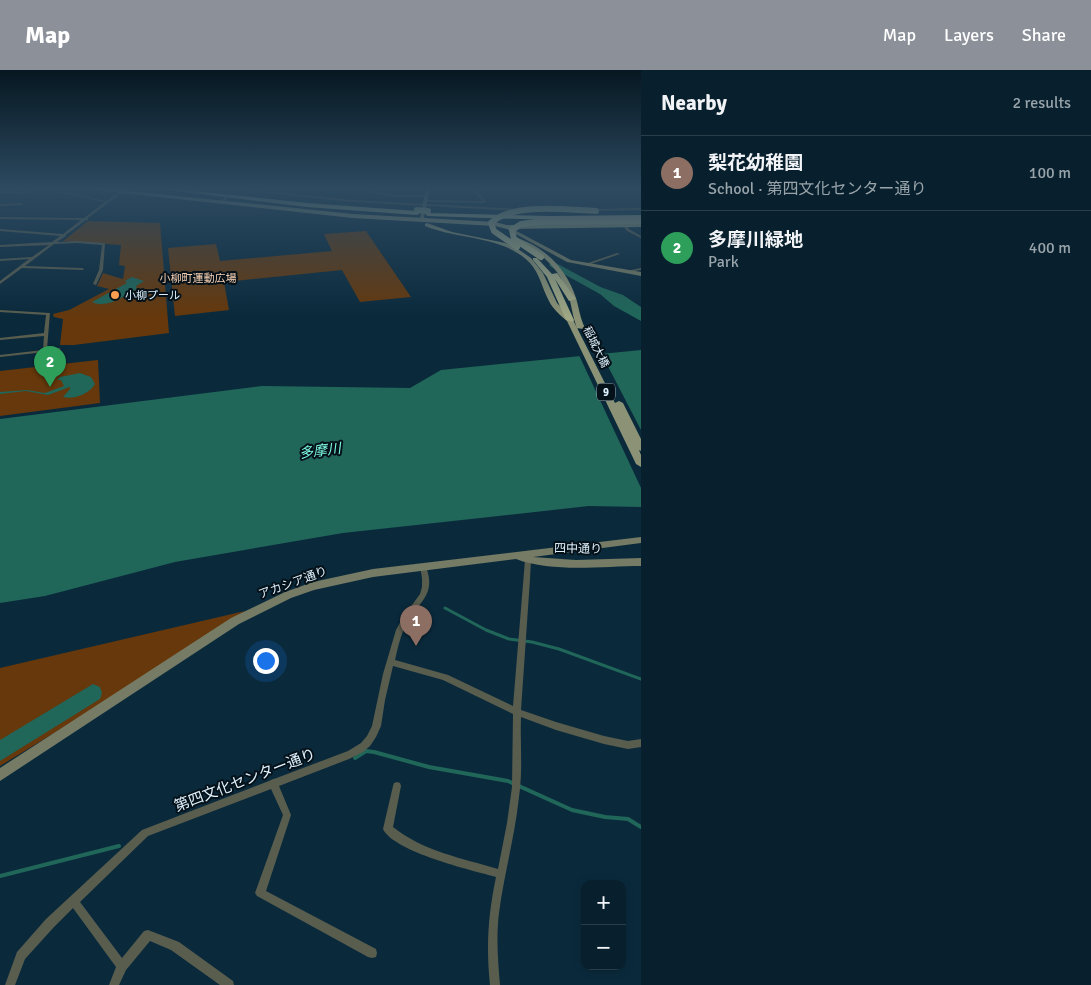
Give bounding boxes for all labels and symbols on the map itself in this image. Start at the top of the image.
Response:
park label: 小柳町運動広場 [160,272,237,285]
marker: 小柳プール [109,289,121,301]
place label: 小柳プール [125,289,180,302]
street label: 稲城大橋 [581,324,611,370]
pin: 2 [34,346,66,387]
road number: 9 [597,384,615,401]
water label: 多摩川 [298,440,344,462]
street label: 四中通り [554,541,602,557]
street label: アカシア通り [257,564,329,602]
pin: 1 [400,605,432,646]
your location [253,648,279,674]
street label: 第四文化センター通り [172,745,318,815]

